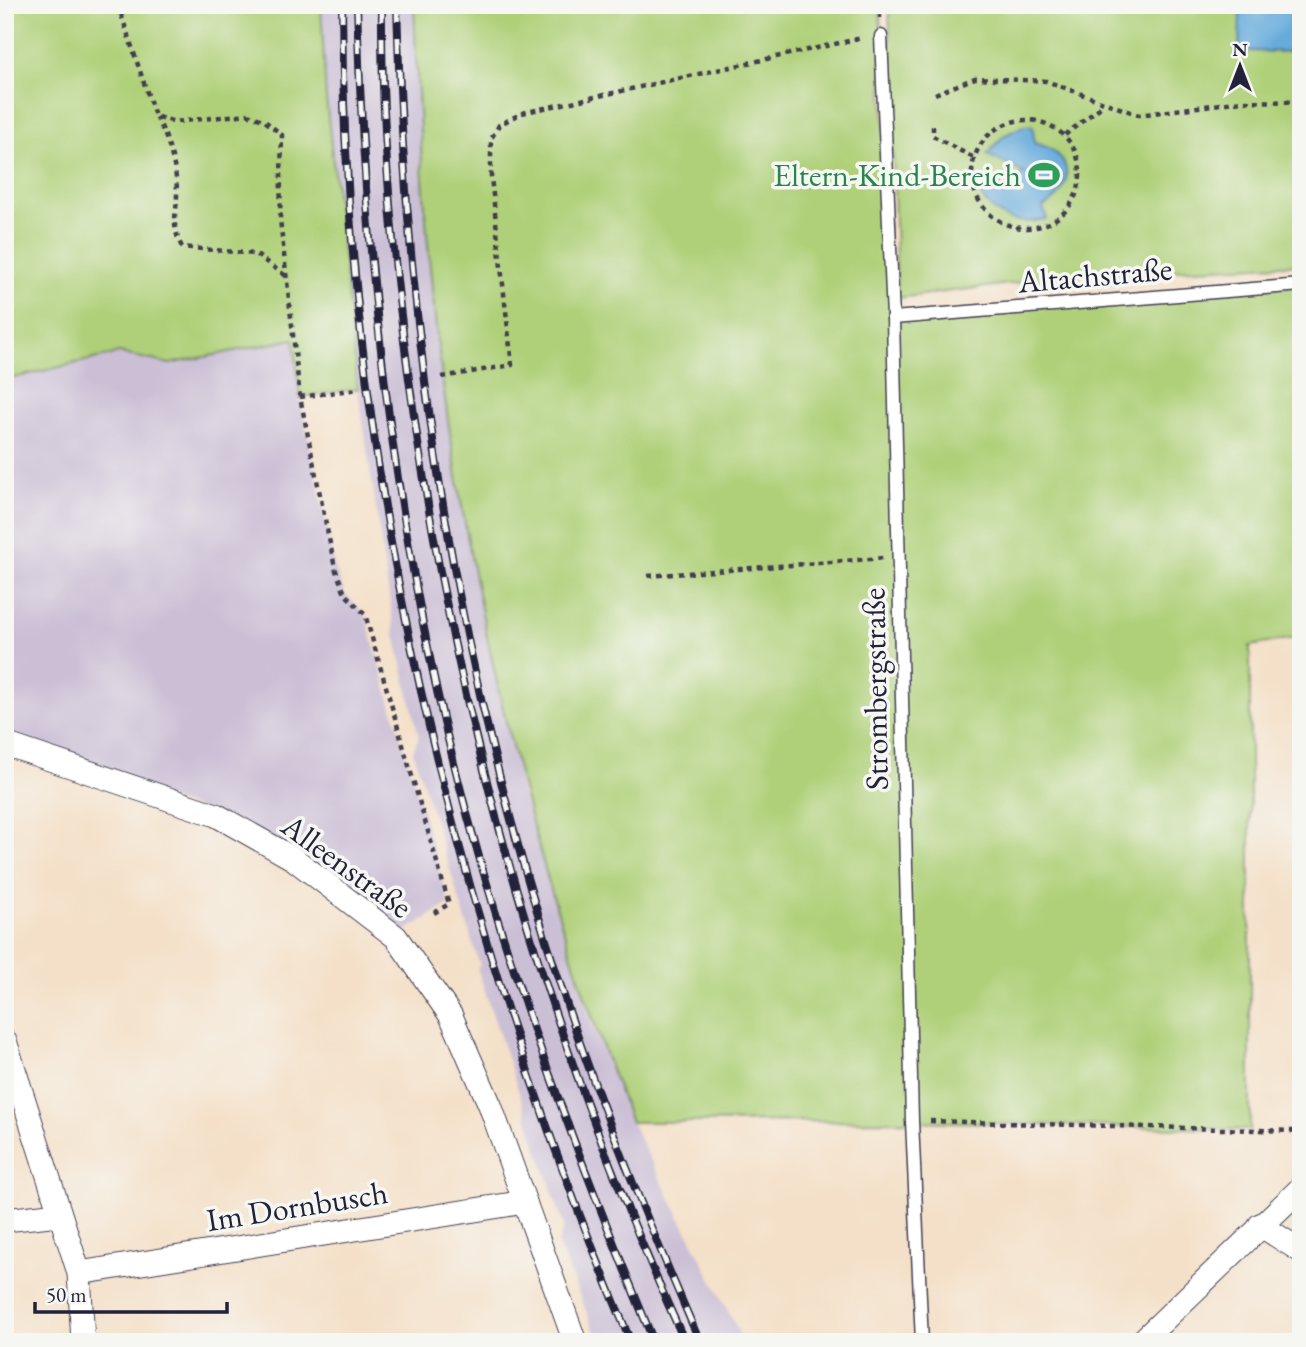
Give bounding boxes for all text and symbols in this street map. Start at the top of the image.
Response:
north arrow [1204,32,1274,102]
text: N [1232,37,1248,62]
place label: Eltern-Kind-Bereich [773,154,1021,196]
sports icon: Eltern-Kind-Bereich [1027,158,1061,192]
street label: Altachstraße [1015,247,1174,303]
street label: Strombergstraße [852,587,898,791]
street label: Alleenstraße [273,804,421,928]
street label: Im Dornbusch [203,1171,391,1241]
scale bar [35,1270,228,1314]
text: 50 m [46,1281,87,1308]

